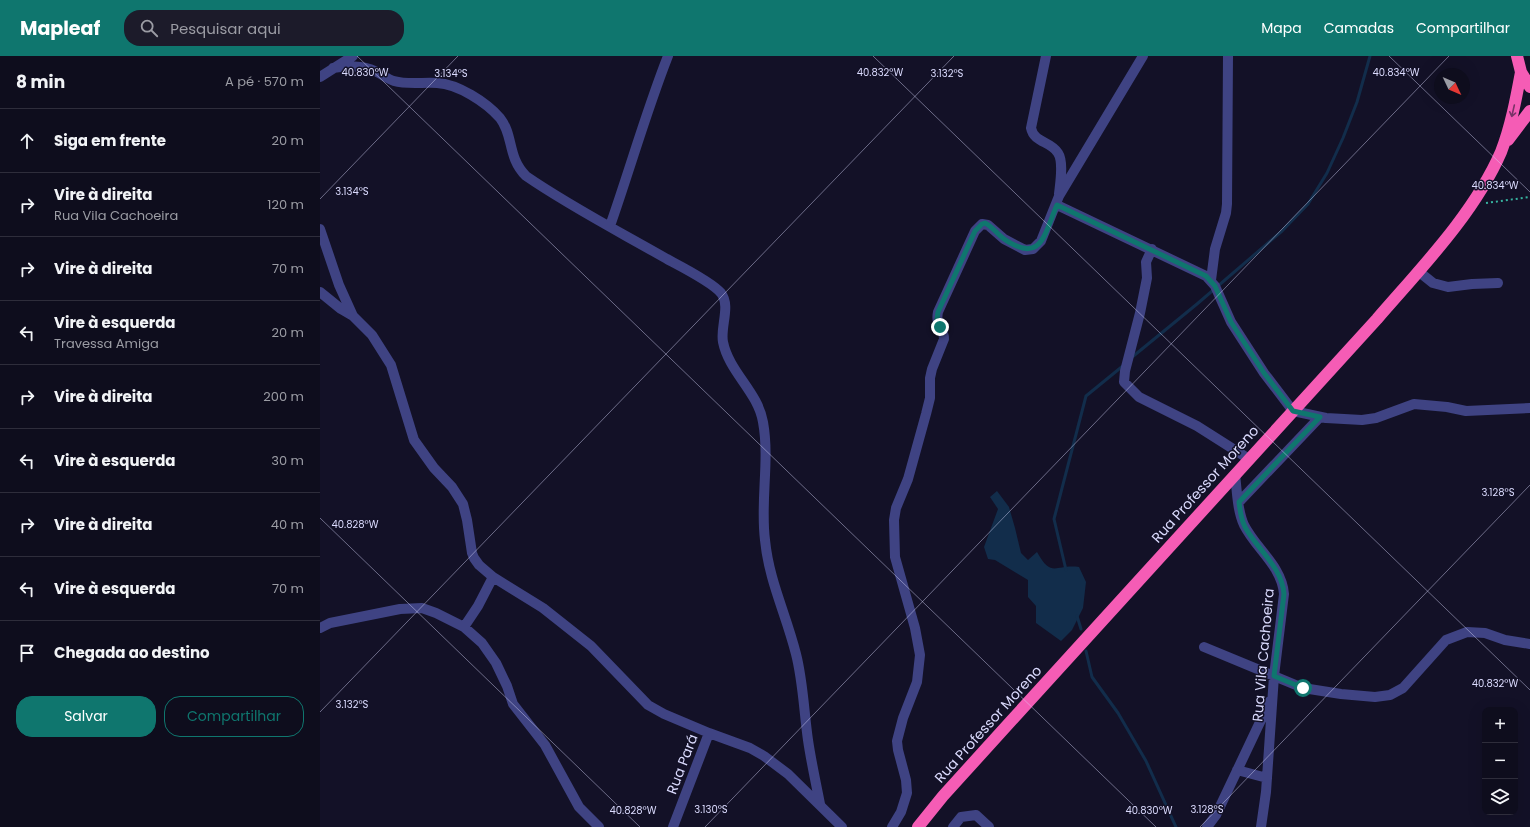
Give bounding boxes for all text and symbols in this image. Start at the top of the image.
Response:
search box [124,10,404,46]
text: Mapleaf [20,15,100,42]
icon: search [138,17,160,39]
text: Pesquisar aqui [170,18,281,39]
text: Mapa [1261,18,1302,38]
text: Camadas [1324,18,1394,38]
text: Compartilhar [1416,18,1510,38]
text: 40.830°W [341,65,389,80]
text: 40.832°W [857,65,903,80]
text: 40.834°W [1372,65,1420,80]
text: 3.134°S [434,66,468,81]
text: 3.132°S [931,66,964,81]
north arrow [1434,68,1470,104]
text: 8 min [16,70,65,94]
text: A pé · 570 m [225,72,304,91]
one-way arrow [1509,104,1517,117]
icon: ahead [16,130,38,152]
text: Siga em frente [54,130,166,151]
text: 20 m [271,131,304,150]
text: 40.834°W [1471,178,1519,193]
text: Vire à direita [54,184,153,205]
text: 3.134°S [335,184,369,199]
icon: right [16,194,38,216]
text: 120 m [267,195,304,214]
text: Rua Vila Cachoeira [54,206,178,225]
icon: right [16,258,38,280]
text: Vire à direita [54,258,153,279]
text: 70 m [272,259,304,278]
text: Vire à esquerda [54,312,176,333]
route end [931,318,949,336]
icon: left [16,322,38,344]
text: 20 m [271,323,304,342]
text: Travessa Amiga [54,334,159,353]
icon: right [16,386,38,408]
text: Vire à direita [54,386,153,407]
text: 200 m [263,387,304,406]
street label: Rua Professor Moreno [1147,421,1263,547]
icon: left [16,450,38,472]
text: Vire à esquerda [54,450,176,471]
text: 30 m [271,451,304,470]
text: 3.128°S [1481,485,1515,500]
icon: right [16,514,38,536]
text: Vire à direita [54,514,153,535]
text: 40 m [271,515,304,534]
text: 40.828°W [332,517,379,532]
icon: left [16,578,38,600]
text: Vire à esquerda [54,578,176,599]
text: 70 m [272,579,304,598]
street label: Rua Vila Cachoeira [1247,588,1279,722]
icon: arrive [16,642,38,664]
text: Chegada ao destino [54,642,210,663]
street label: Rua Professor Moreno [930,661,1046,787]
text: 40.832°W [1472,676,1518,691]
route start [1294,679,1312,697]
button: Salvar [16,696,156,737]
button: Compartilhar [164,696,304,737]
text: 3.132°S [336,697,369,712]
map controls [1482,707,1518,815]
button: + [1482,707,1518,743]
street label: Rua Pará [661,731,703,797]
button: − [1482,743,1518,779]
button: layers [1482,779,1518,815]
text: 3.130°S [694,802,728,817]
text: 3.128°S [1190,802,1224,817]
text: 40.828°W [610,803,657,818]
text: 40.830°W [1125,803,1173,818]

